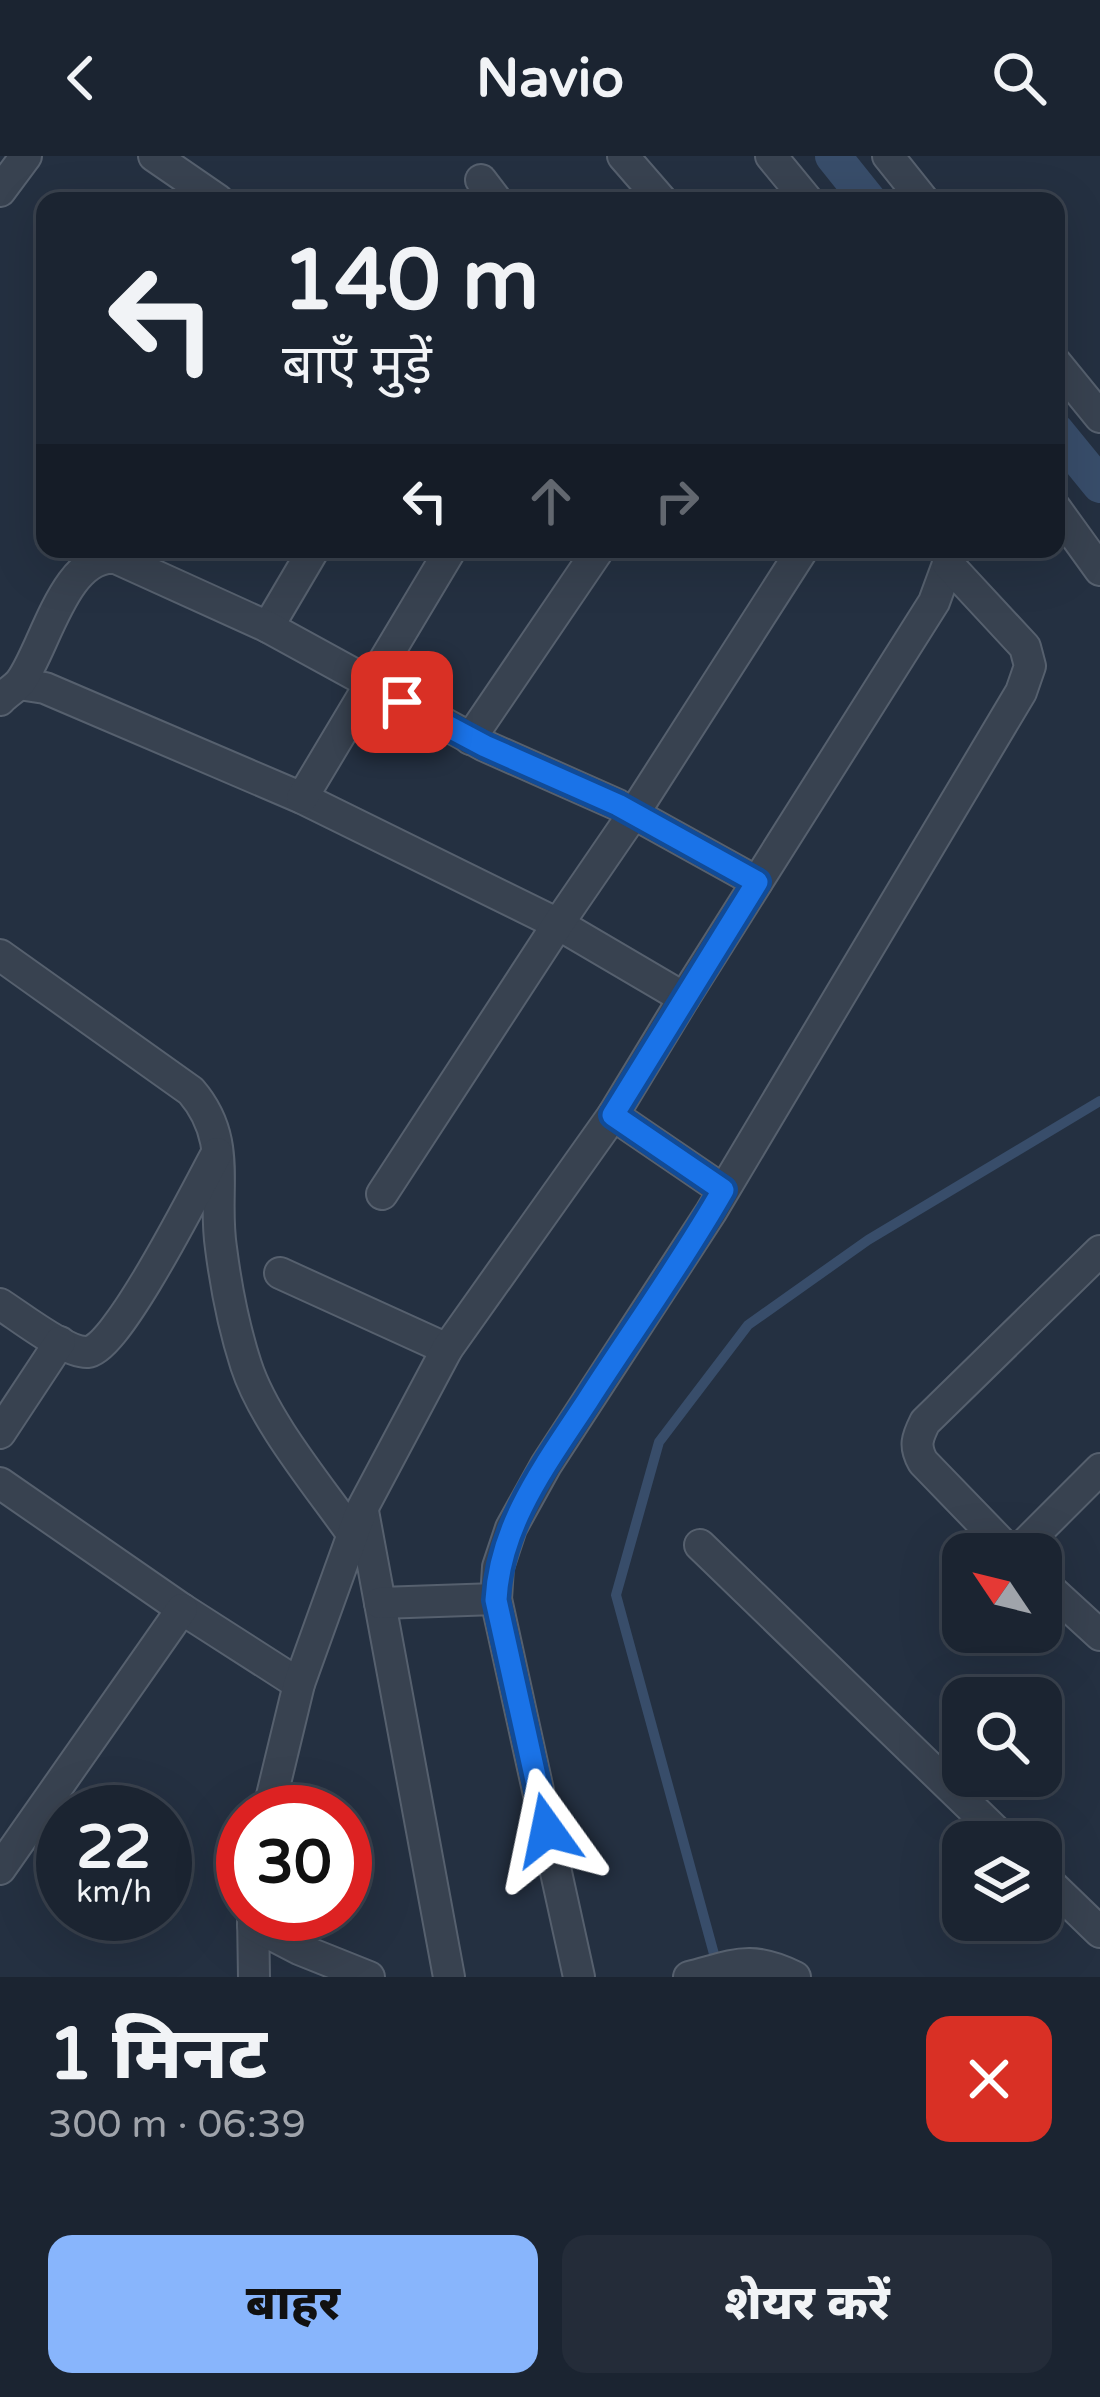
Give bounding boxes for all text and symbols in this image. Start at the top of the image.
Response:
icon: back [48,45,114,111]
icon: search [986,45,1052,111]
text: Navio [476,46,624,111]
text: 140 m [282,231,539,332]
icon: left [84,240,240,396]
text: बाएँ मुड़ें [282,333,432,398]
icon: left [392,468,458,534]
icon: ahead [518,468,584,534]
icon: right [644,468,710,534]
pin [351,651,453,753]
icon: arrive [369,669,435,735]
north arrow [942,1533,1062,1653]
map controls [942,1533,1062,1941]
button: search [942,1677,1062,1797]
position arrow [484,1767,610,1893]
speed limit sign: 30 [216,1785,372,1941]
text: 22 [76,1812,152,1884]
button: layers [942,1821,1062,1941]
text: km/h [76,1874,152,1911]
text: 1 मिनट [48,2012,267,2099]
button: close [926,2016,1052,2142]
text: 300 m · 06:39 [48,2101,306,2148]
button: बाहर [48,2235,538,2373]
button: शेयर करें [562,2235,1052,2373]

